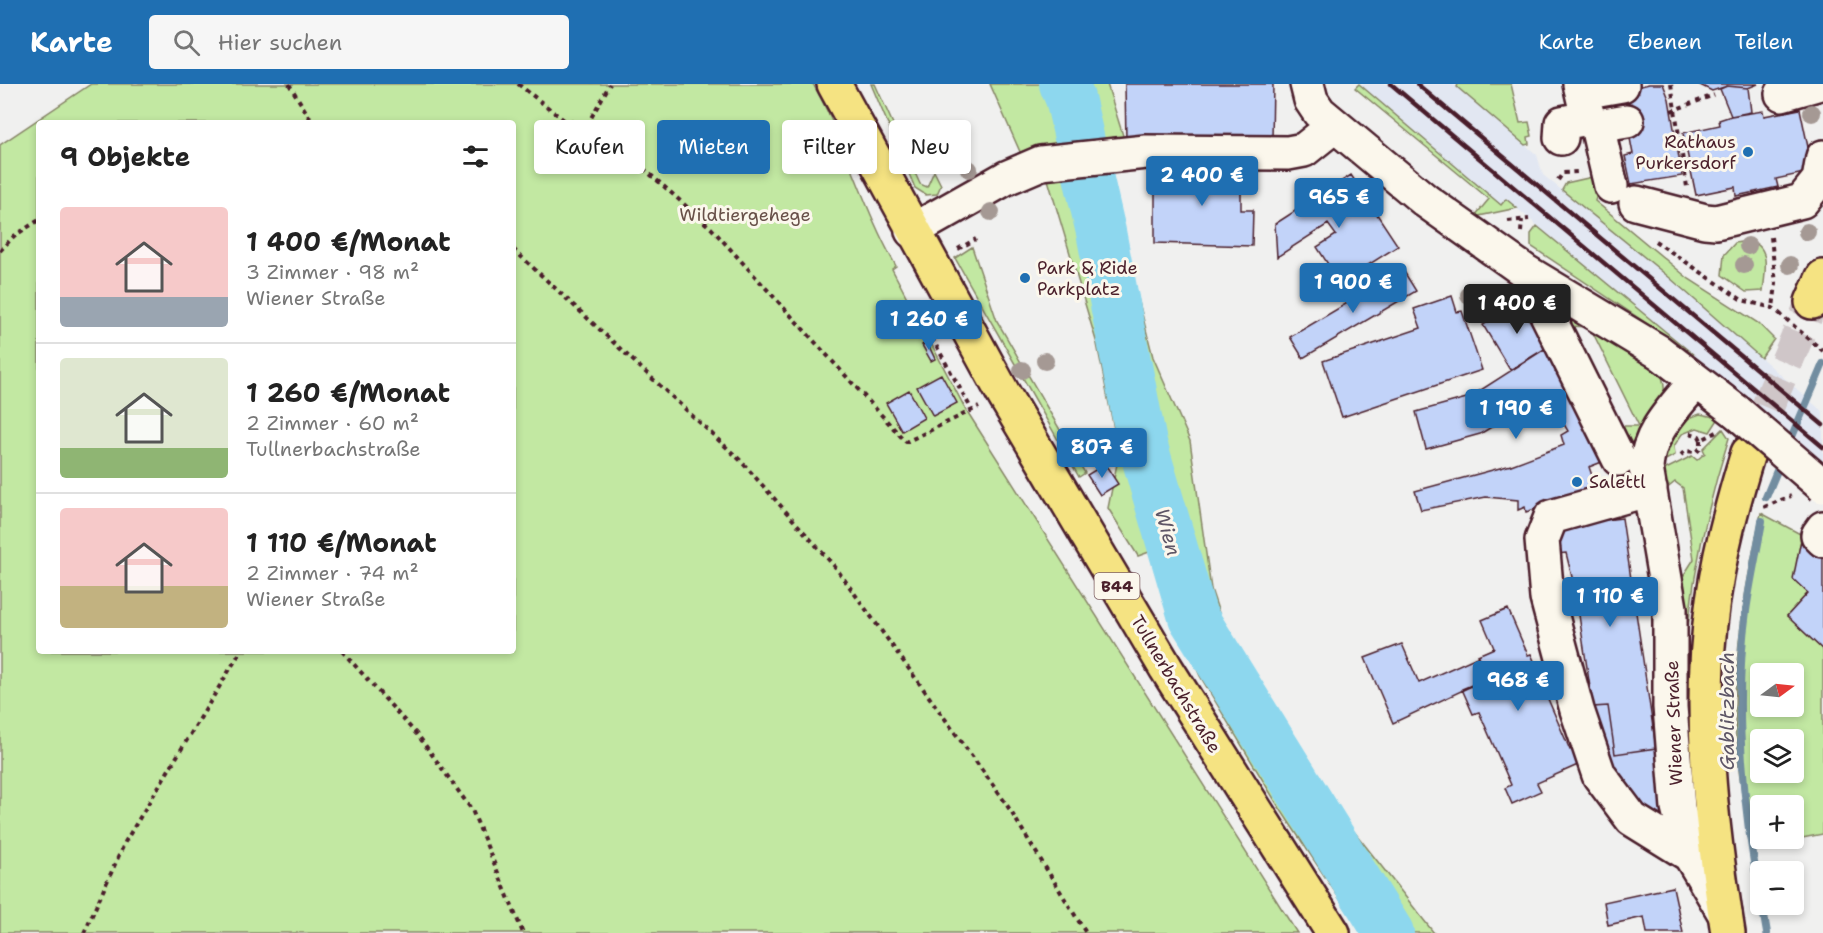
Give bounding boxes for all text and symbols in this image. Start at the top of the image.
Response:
search box [149,15,569,69]
text: Karte [30,23,113,61]
icon: search [170,26,203,59]
text: Hier suchen [218,28,342,57]
text: Karte [1539,28,1594,56]
text: Ebenen [1627,28,1702,56]
text: Teilen [1735,28,1793,56]
chip: Kaufen [534,120,645,174]
chip: Mieten [657,120,770,174]
chip: Filter [782,120,877,174]
chip: Neu [889,120,971,174]
place label: Rathaus Purkersdorf [1635,130,1736,175]
text: 9 Objekte [60,139,190,174]
icon: filters [459,140,492,173]
marker: Rathaus Purkersdorf [1741,145,1755,159]
pin: 2 400 € [1147,156,1257,207]
text: 2 400 € [1160,162,1244,188]
pin: 965 € [1297,178,1381,229]
text: 965 € [1308,184,1370,210]
park label: Wildtiergehege [679,203,811,227]
text: 1 400 €/Monat [246,224,451,259]
icon: home [108,231,180,303]
place label: Park & Ride Parkplatz [1037,256,1138,301]
text: 3 Zimmer · 98 m² [246,259,419,285]
pin: 1 900 € [1298,263,1408,314]
text: 1 900 € [1314,269,1392,295]
marker: Park & Ride Parkplatz [1018,271,1032,285]
pin: 1 400 € [1462,284,1572,335]
text: Wiener Straße [246,285,385,311]
text: 1 400 € [1478,290,1556,316]
pin: 1 260 € [874,300,984,351]
text: 1 260 € [890,306,968,332]
text: 1 260 €/Monat [246,375,450,410]
icon: home [108,382,180,454]
pin: 1 190 € [1461,389,1571,440]
text: 1 190 € [1479,395,1553,421]
text: 2 Zimmer · 60 m² [246,410,419,436]
pin: 807 € [1060,428,1144,479]
text: 807 € [1071,434,1133,460]
text: Tullnerbachstraße [246,436,421,462]
place label: Salettl [1589,470,1646,494]
marker: Salettl [1570,475,1584,489]
water label: Wien [1149,505,1187,559]
text: 1 110 €/Monat [246,525,437,560]
icon: home [108,532,180,604]
text: 2 Zimmer · 74 m² [246,560,419,586]
road number: B44 [1094,573,1140,599]
pin: 1 110 € [1555,577,1665,628]
text: 1 110 € [1576,583,1644,609]
text: Wiener Straße [246,586,385,612]
street label: Tullnerbachstraße [1125,610,1227,758]
water label: Gablitzbach [1714,652,1740,770]
street label: Wiener Straße [1660,660,1688,786]
pin: 968 € [1476,661,1560,712]
north arrow [1750,663,1804,717]
map controls [1750,663,1804,915]
text: 968 € [1487,667,1549,693]
button: layers [1750,729,1804,783]
button: + [1750,795,1804,849]
button: − [1750,861,1804,915]

